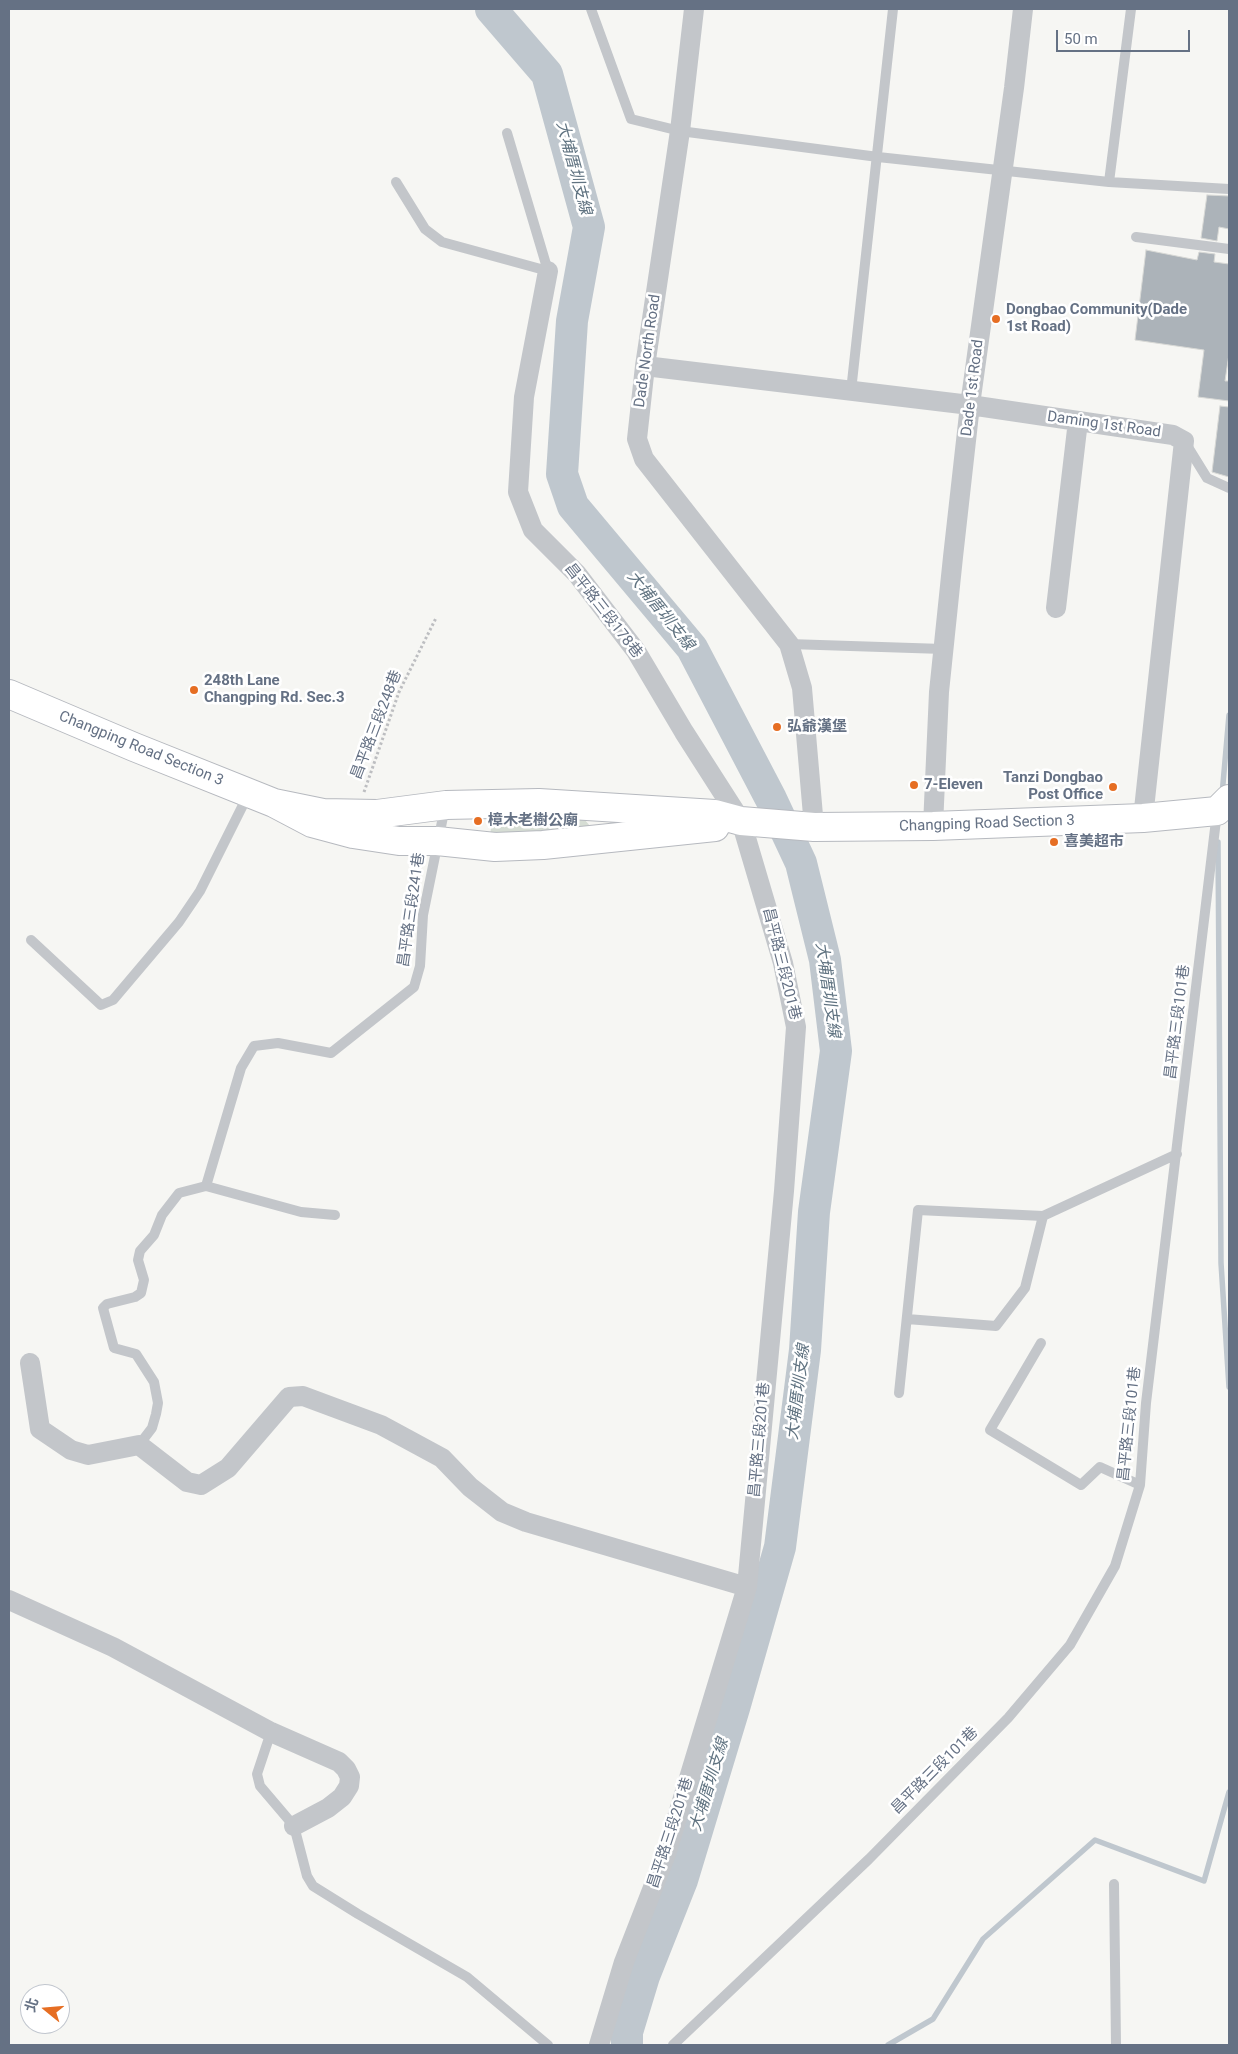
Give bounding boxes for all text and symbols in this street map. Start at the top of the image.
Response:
scale bar [1058,20,1192,52]
text: 50 m [1064,30,1098,48]
water label: 大埔厝圳支線 [551,119,595,217]
street label: Dade North Road [631,293,665,409]
place label: Dongbao Community(Dade 1st Road) [1006,301,1187,336]
marker: Dongbao Community(Dade 1st Road) [990,313,1002,325]
street label: Dade 1st Road [958,339,988,437]
street label: Daming 1st Road [1046,408,1162,442]
street label: 昌平路三段178巷 [560,560,646,662]
water label: 大埔厝圳支線 [622,568,698,654]
street label: 昌平路三段248巷 [348,668,406,782]
place label: 248th Lane Changping Rd. Sec.3 [204,672,345,707]
marker: 248th Lane Changping Rd. Sec.3 [188,684,200,696]
street label: Changping Road Section 3 [56,708,226,790]
place label: 弘爺漢堡 [787,718,847,736]
marker: 弘爺漢堡 [771,721,783,733]
place label: Tanzi Dongbao Post Office [1003,769,1103,804]
place label: 7-Eleven [924,776,983,794]
marker: 7-Eleven [908,779,920,791]
marker: Tanzi Dongbao Post Office [1107,781,1119,793]
place label: 樟木老樹公廟 [488,812,578,830]
street label: Changping Road Section 3 [899,812,1075,836]
marker: 樟木老樹公廟 [472,815,484,827]
place label: 喜美超市 [1064,833,1124,851]
marker: 喜美超市 [1048,836,1060,848]
street label: 昌平路三段241巷 [395,852,429,968]
street label: 昌平路三段201巷 [758,906,804,1022]
water label: 大埔厝圳支線 [811,941,843,1039]
street label: 昌平路三段101巷 [1162,964,1194,1080]
water label: 大埔厝圳支線 [784,1343,814,1441]
street label: 昌平路三段101巷 [1115,1366,1145,1482]
street label: 昌平路三段201巷 [746,1382,774,1498]
street label: 昌平路三段101巷 [888,1724,982,1818]
water label: 大埔厝圳支線 [687,1736,733,1834]
street label: 昌平路三段201巷 [645,1775,697,1891]
north arrow [20,1984,70,2034]
text: 北 [22,1996,41,2014]

